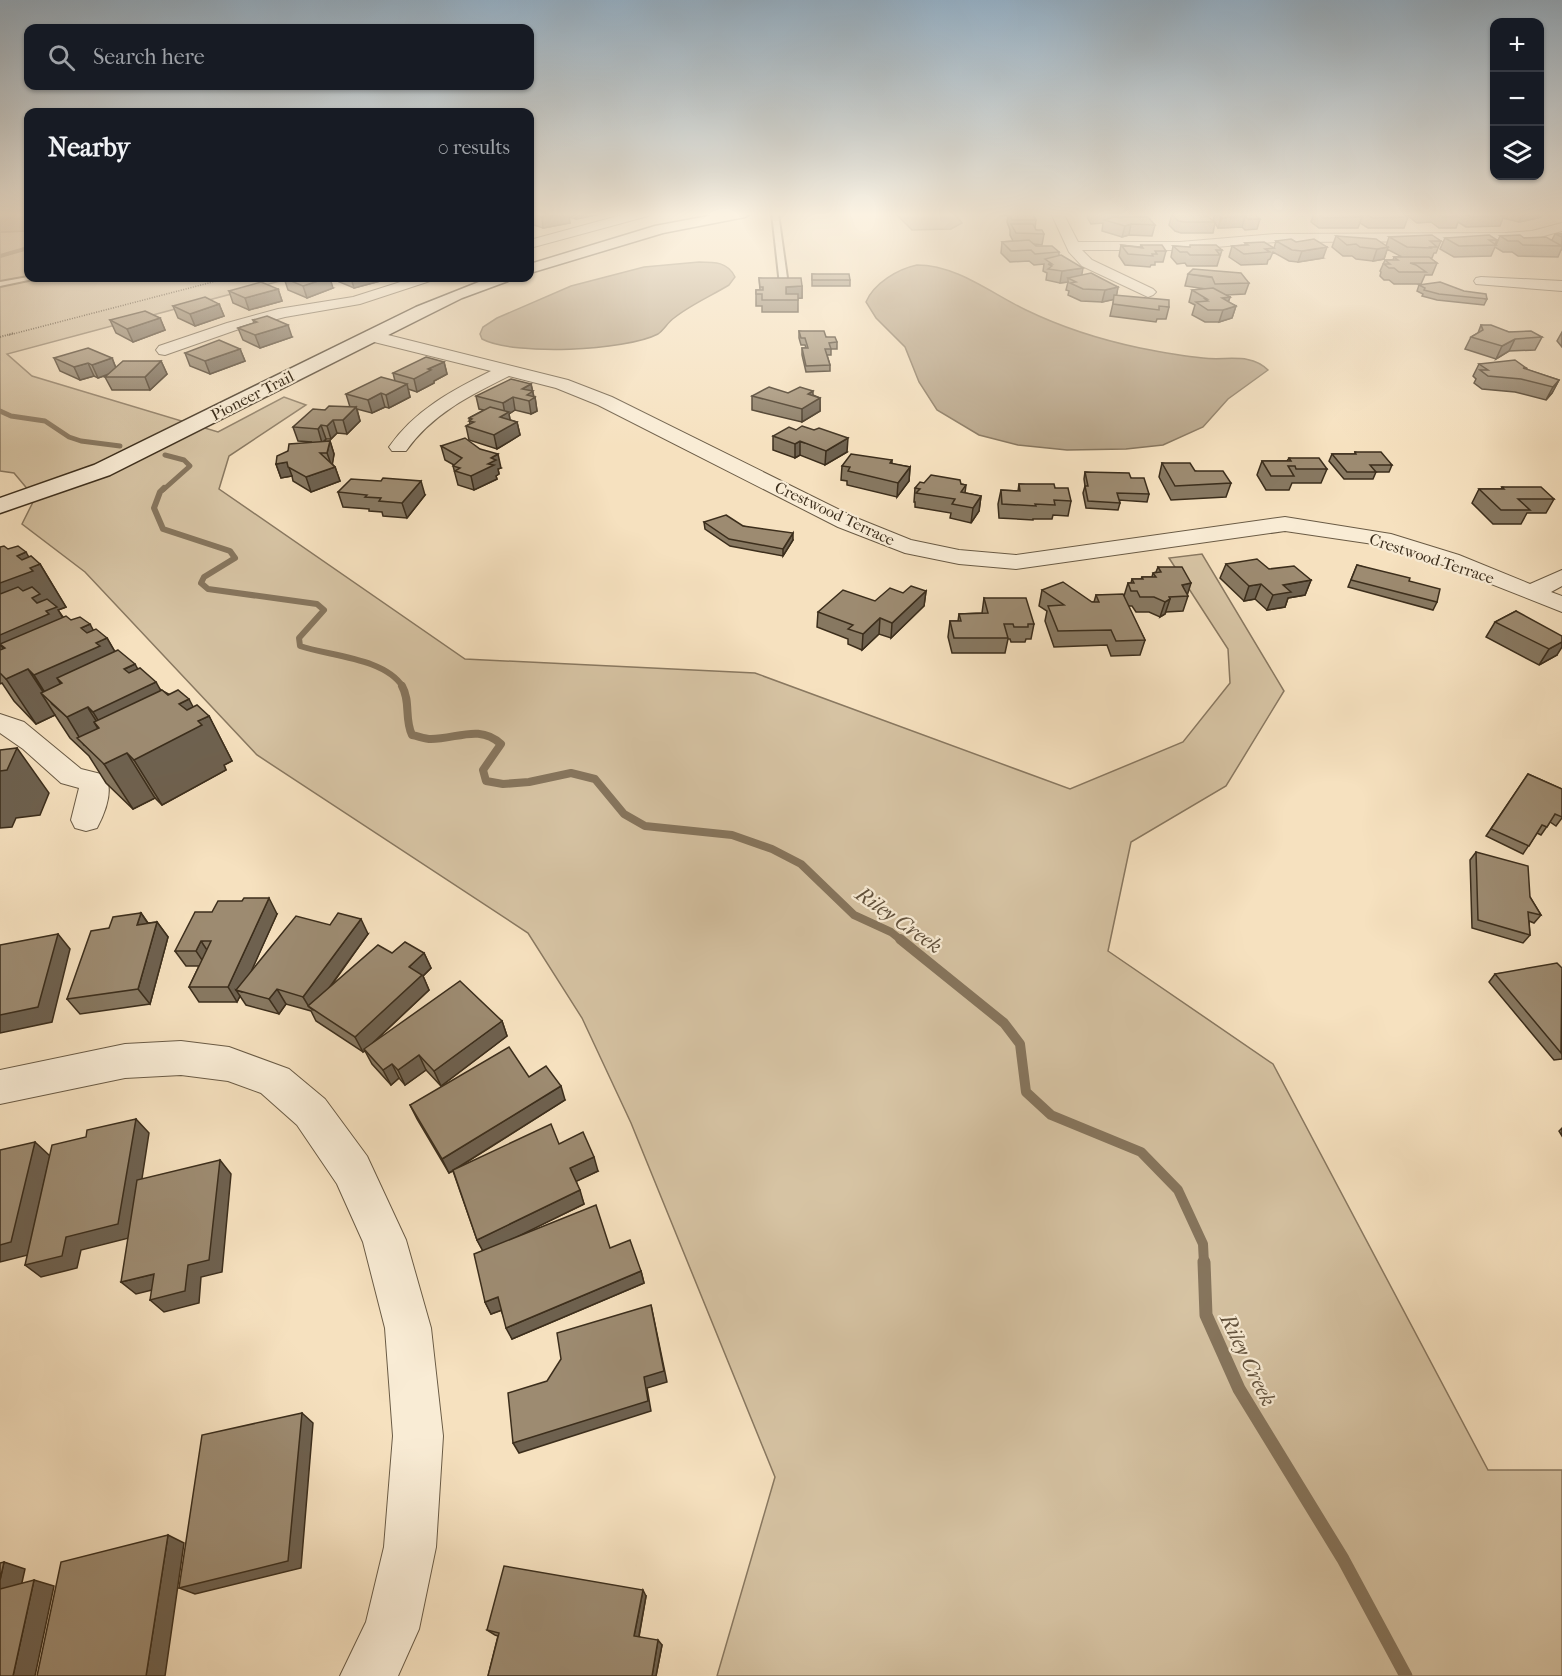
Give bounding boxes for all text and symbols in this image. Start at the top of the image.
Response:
map controls [1490,18,1544,180]
button: + [1490,18,1544,72]
search box [24,24,534,90]
icon: search [45,41,78,74]
text: Search here [93,44,205,70]
button: − [1490,72,1544,126]
button: layers [1490,126,1544,180]
text: Nearby [48,132,130,163]
text: 0 results [438,136,510,159]
street label: Pioneer Trail [208,366,297,424]
street label: Crestwood Terrace [772,477,898,550]
street label: Crestwood Terrace [1367,529,1497,588]
water label: Riley Creek [850,880,947,958]
water label: Riley Creek [1215,1308,1281,1410]

